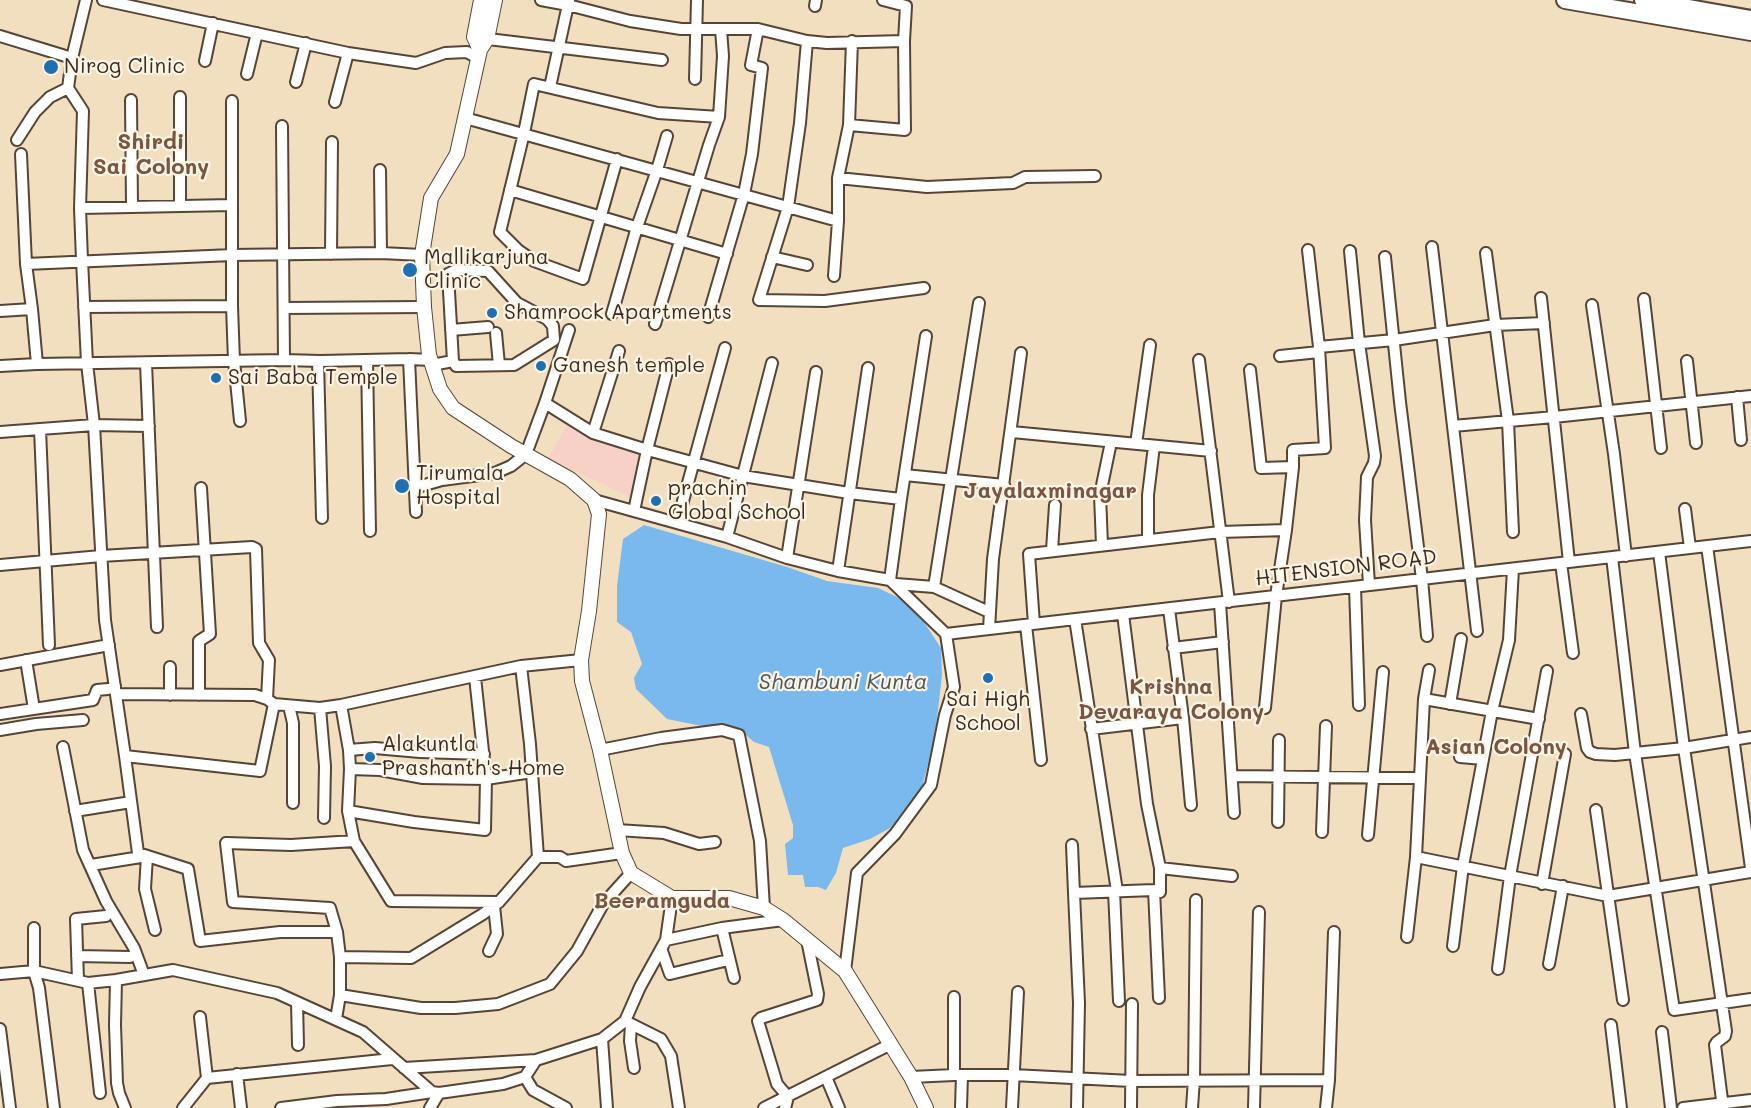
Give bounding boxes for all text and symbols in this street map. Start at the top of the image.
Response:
place label: Nirog Clinic [64,54,185,80]
marker: Nirog Clinic [42,58,60,76]
district label: Shirdi Sai Colony [93,129,209,180]
place label: Mallikarjuna Clinic [424,245,549,295]
marker: Mallikarjuna Clinic [401,261,419,279]
place label: Shamrock Apartments [504,300,732,326]
marker: Shamrock Apartments [485,306,499,320]
place label: Ganesh temple [553,353,705,379]
marker: Ganesh temple [534,359,548,373]
place label: Sai Baba Temple [228,365,398,391]
marker: Sai Baba Temple [209,371,223,385]
place label: Tirumala Hospital [416,461,504,511]
place label: prachin Global School [668,476,806,526]
marker: Tirumala Hospital [393,477,411,495]
district label: Jayalaxminagar [963,478,1137,504]
marker: prachin Global School [649,494,663,508]
street label: HITENSION ROAD [1254,544,1438,592]
water label: Shambuni Kunta [758,669,928,695]
marker: Sai High School [981,671,995,685]
district label: Krishna Devaraya Colony [1078,674,1264,726]
place label: Sai High School [946,687,1030,737]
place label: Alakuntla Prashanth's Home [382,732,565,782]
district label: Asian Colony [1425,734,1567,760]
marker: Alakuntla Prashanth's Home [363,750,377,764]
district label: Beeramguda [594,888,730,914]

